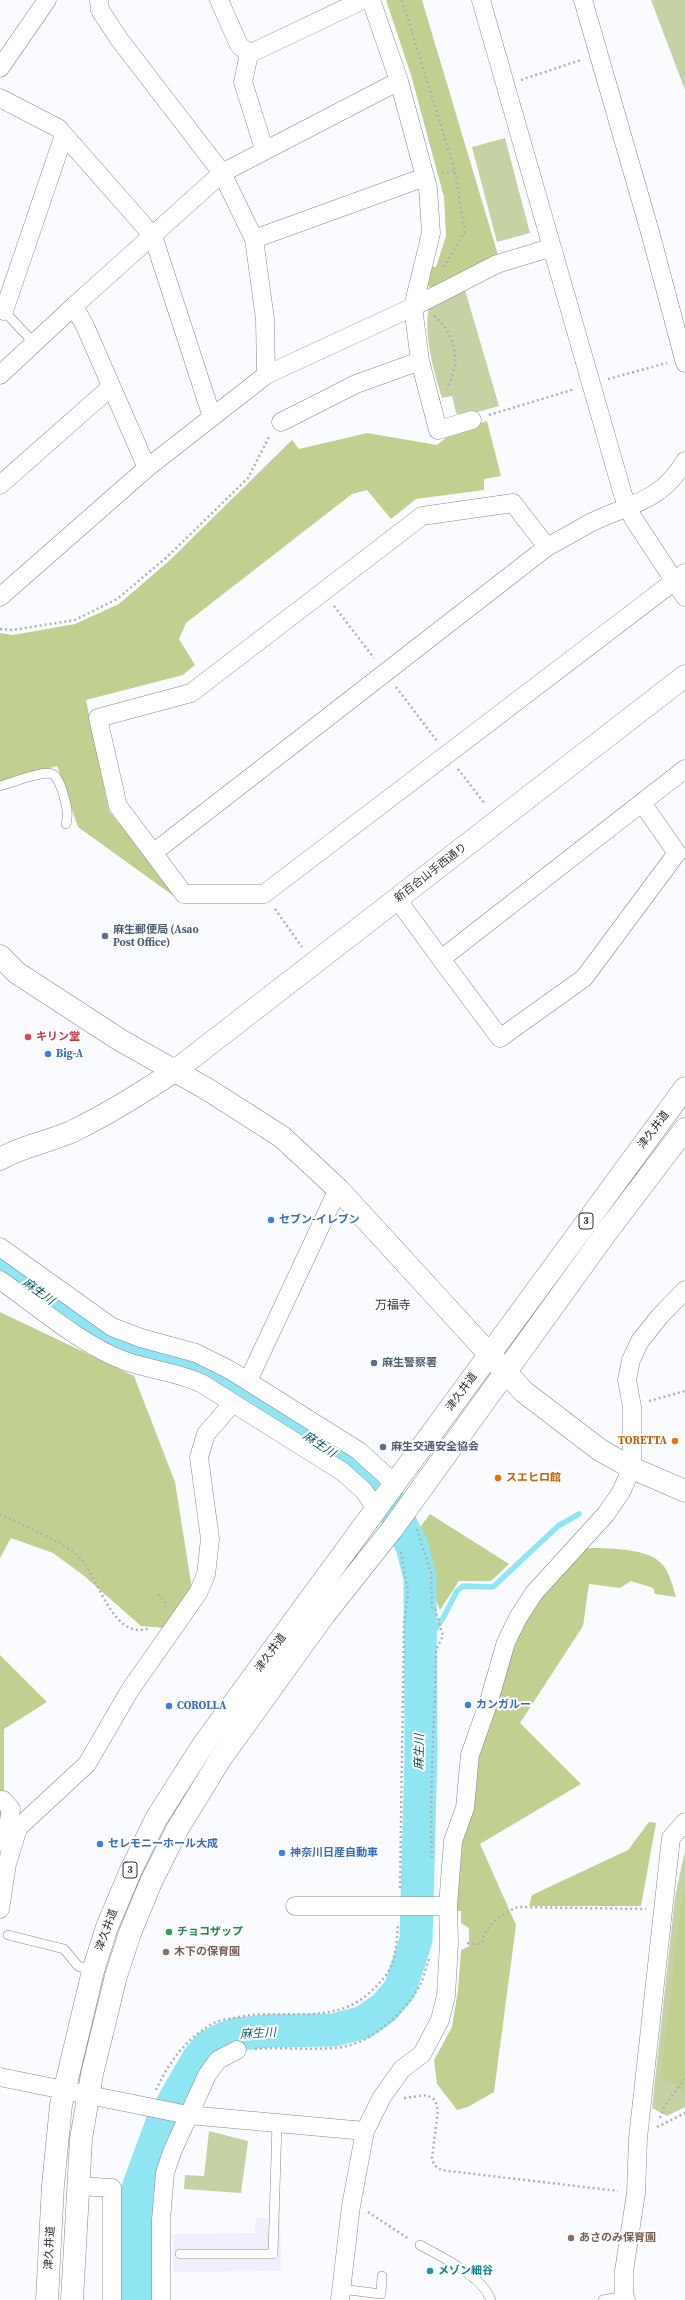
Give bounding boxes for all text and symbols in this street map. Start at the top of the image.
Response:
street label: 新百合山手西通り [392,841,470,905]
place label: 麻生郵便局 (Asao Post Office) [113,923,199,949]
marker: 麻生郵便局 (Asao Post Office) [100,931,110,941]
place label: キリン堂 [36,1030,80,1044]
marker: キリン堂 [23,1032,33,1042]
place label: Big-A [56,1047,83,1061]
marker: Big-A [43,1049,53,1059]
street label: 津久井道 [635,1108,673,1152]
place label: セブン-イレブン [279,1213,360,1227]
road number: 3 [579,1213,593,1229]
marker: セブン-イレブン [266,1215,276,1225]
water label: 麻生川 [19,1276,57,1308]
district label: 万福寺 [375,1299,411,1313]
place label: 麻生警察署 [382,1356,437,1370]
marker: 麻生警察署 [369,1358,379,1368]
street label: 津久井道 [444,1370,480,1414]
water label: 麻生川 [300,1429,338,1461]
place label: TORETTA [618,1434,667,1448]
marker: TORETTA [670,1436,680,1446]
place label: 麻生交通安全協会 [391,1440,479,1454]
marker: 麻生交通安全協会 [378,1442,388,1452]
place label: スエヒロ館 [506,1471,561,1485]
marker: スエヒロ館 [493,1473,503,1483]
street label: 津久井道 [253,1631,289,1675]
place label: カンガルー [476,1698,531,1712]
place label: COROLLA [177,1699,226,1713]
marker: カンガルー [463,1700,473,1710]
marker: COROLLA [164,1701,174,1711]
water label: 麻生川 [412,1734,428,1770]
place label: セレモニーホール大成 [108,1837,218,1851]
marker: セレモニーホール大成 [95,1839,105,1849]
place label: 神奈川日産自動車 [290,1846,378,1860]
marker: 神奈川日産自動車 [277,1848,287,1858]
road number: 3 [123,1862,137,1878]
street label: 津久井道 [93,1907,121,1953]
place label: チョコザップ [177,1925,243,1939]
marker: チョコザップ [164,1927,174,1937]
place label: 木下の保育園 [174,1945,240,1959]
marker: 木下の保育園 [161,1947,171,1957]
water label: 麻生川 [240,2026,276,2042]
street label: 津久井道 [42,2226,58,2270]
place label: あさのみ保育園 [579,2231,656,2245]
marker: あさのみ保育園 [566,2233,576,2243]
place label: メゾン細谷 [438,2264,493,2278]
marker: メゾン細谷 [425,2266,435,2276]

